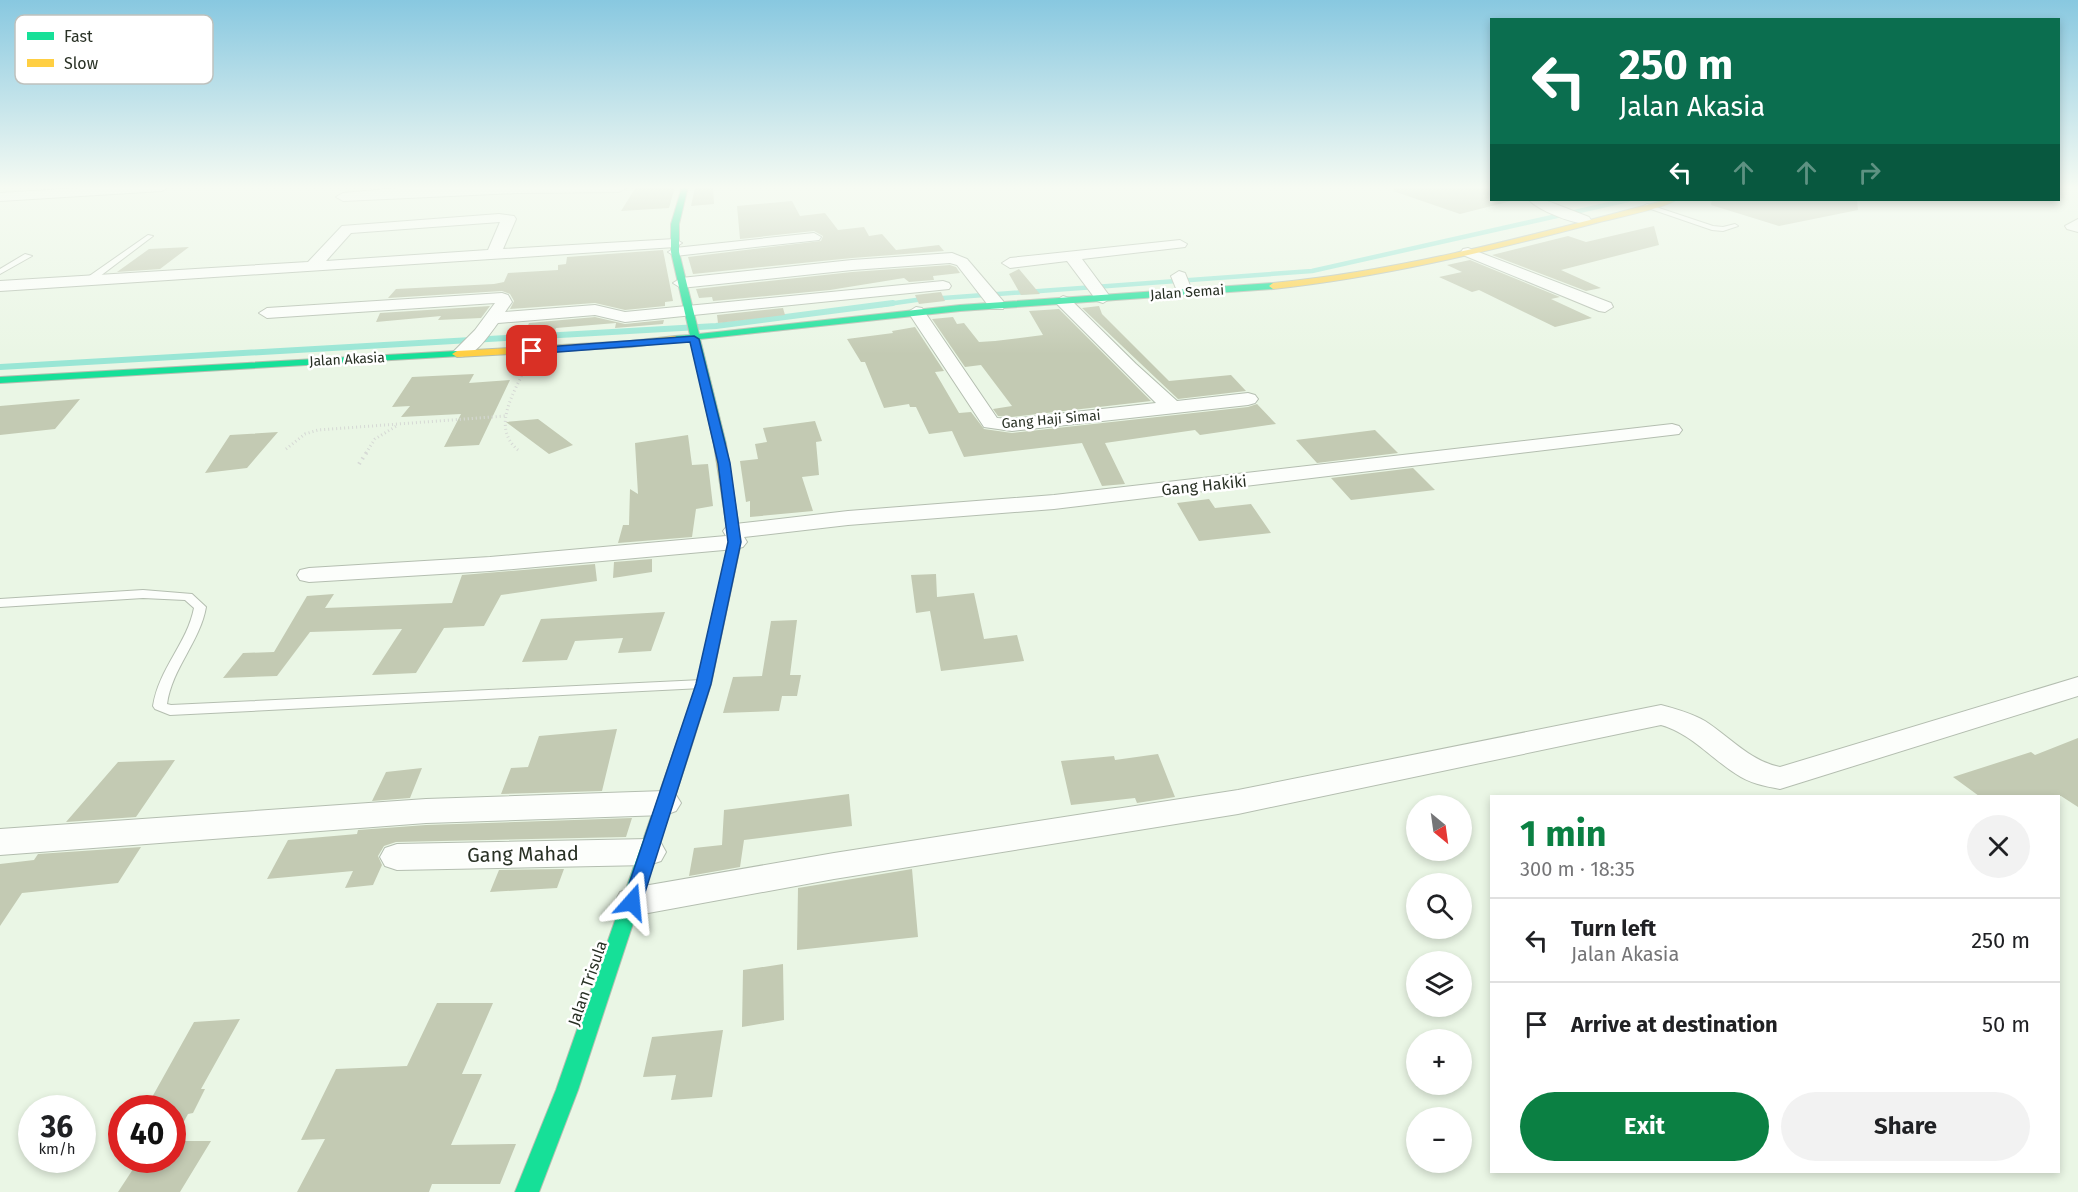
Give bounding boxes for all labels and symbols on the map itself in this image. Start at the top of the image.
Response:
legend [15,15,213,84]
text: Fast [64,27,93,46]
text: Slow [64,54,99,73]
street label: Jalan Semai [1149,281,1225,304]
pin [506,325,557,376]
street label: Jalan Akasia [309,349,385,370]
street label: Gang Haji Simai [1001,407,1101,432]
street label: Gang Hakiki [1160,472,1248,499]
north arrow [1406,795,1472,861]
street label: Gang Mahad [467,841,579,867]
position arrow [600,870,664,934]
street label: Jalan Trisula [564,938,611,1028]
speed limit sign: 40 [108,1095,186,1173]

